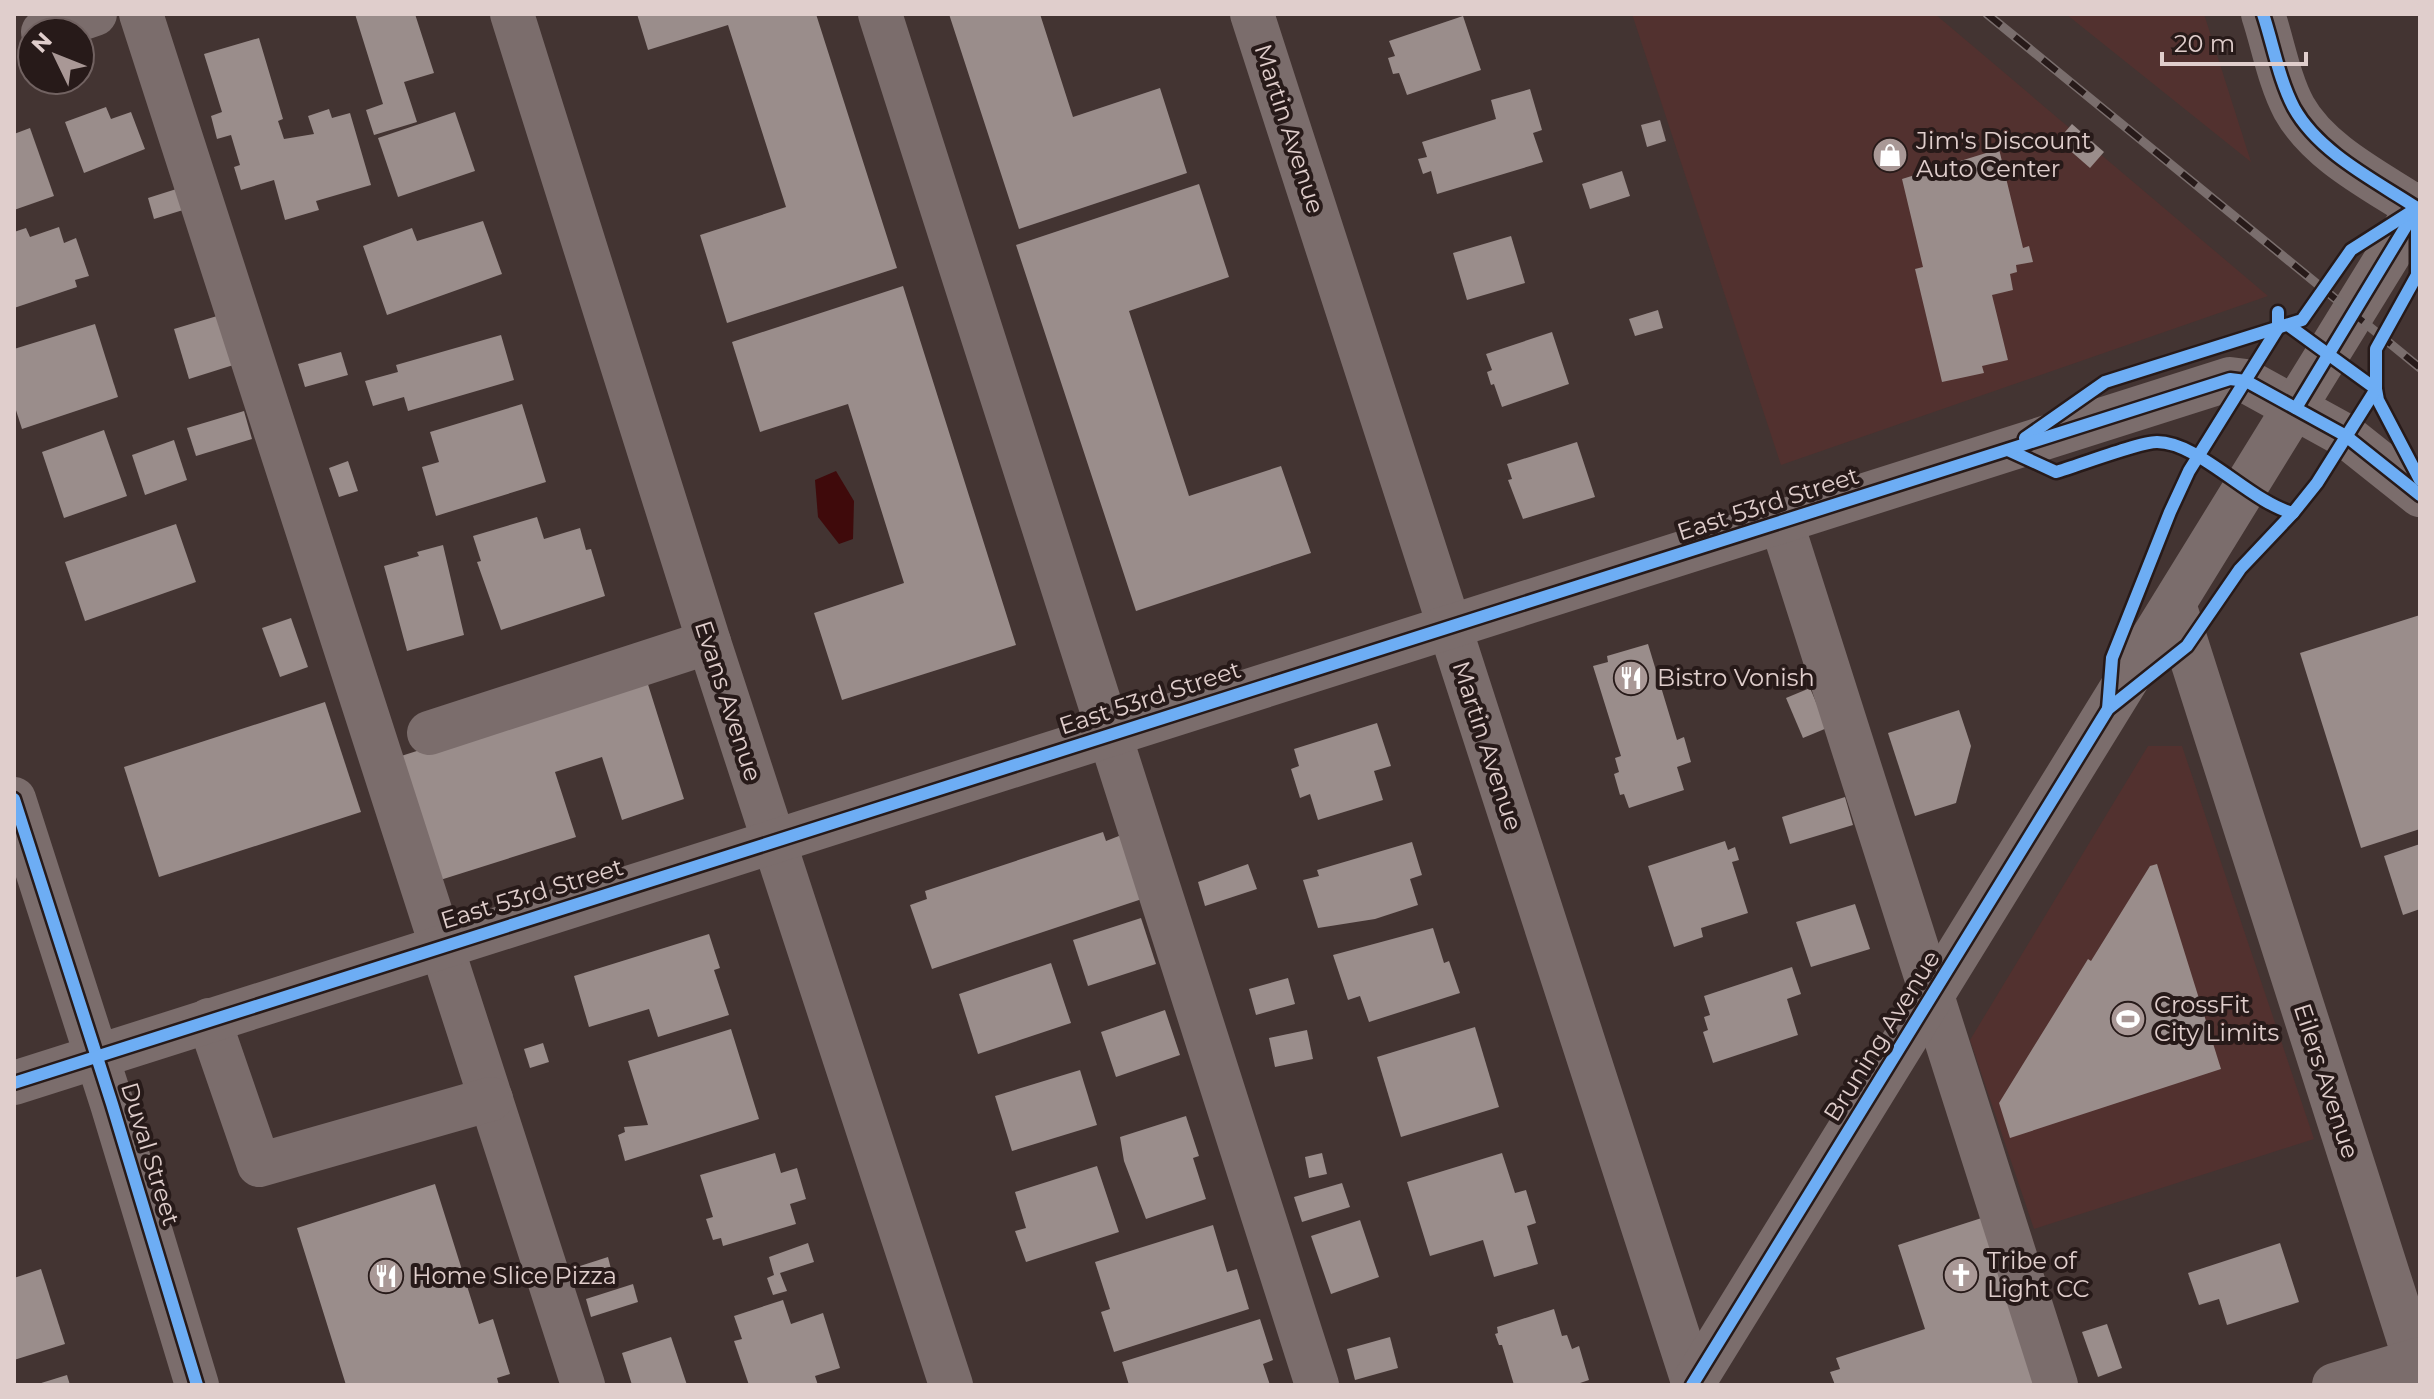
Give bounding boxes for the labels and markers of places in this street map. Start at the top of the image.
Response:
place label: Jim's Discount Auto Center [1915,126,2091,183]
shop icon: Jim's Discount Auto Center [1871,136,1909,174]
restaurant icon: Bistro Vonish [1612,659,1650,697]
place label: Bistro Vonish [1657,663,1815,692]
place label: CrossFit City Limits [2154,990,2279,1047]
sports icon: CrossFit City Limits [2109,1000,2147,1038]
place label: Tribe of Light CC [1987,1246,2089,1303]
church icon: Tribe of Light CC [1942,1256,1980,1294]
restaurant icon: Home Slice Pizza [367,1257,405,1295]
place label: Home Slice Pizza [412,1261,617,1290]

